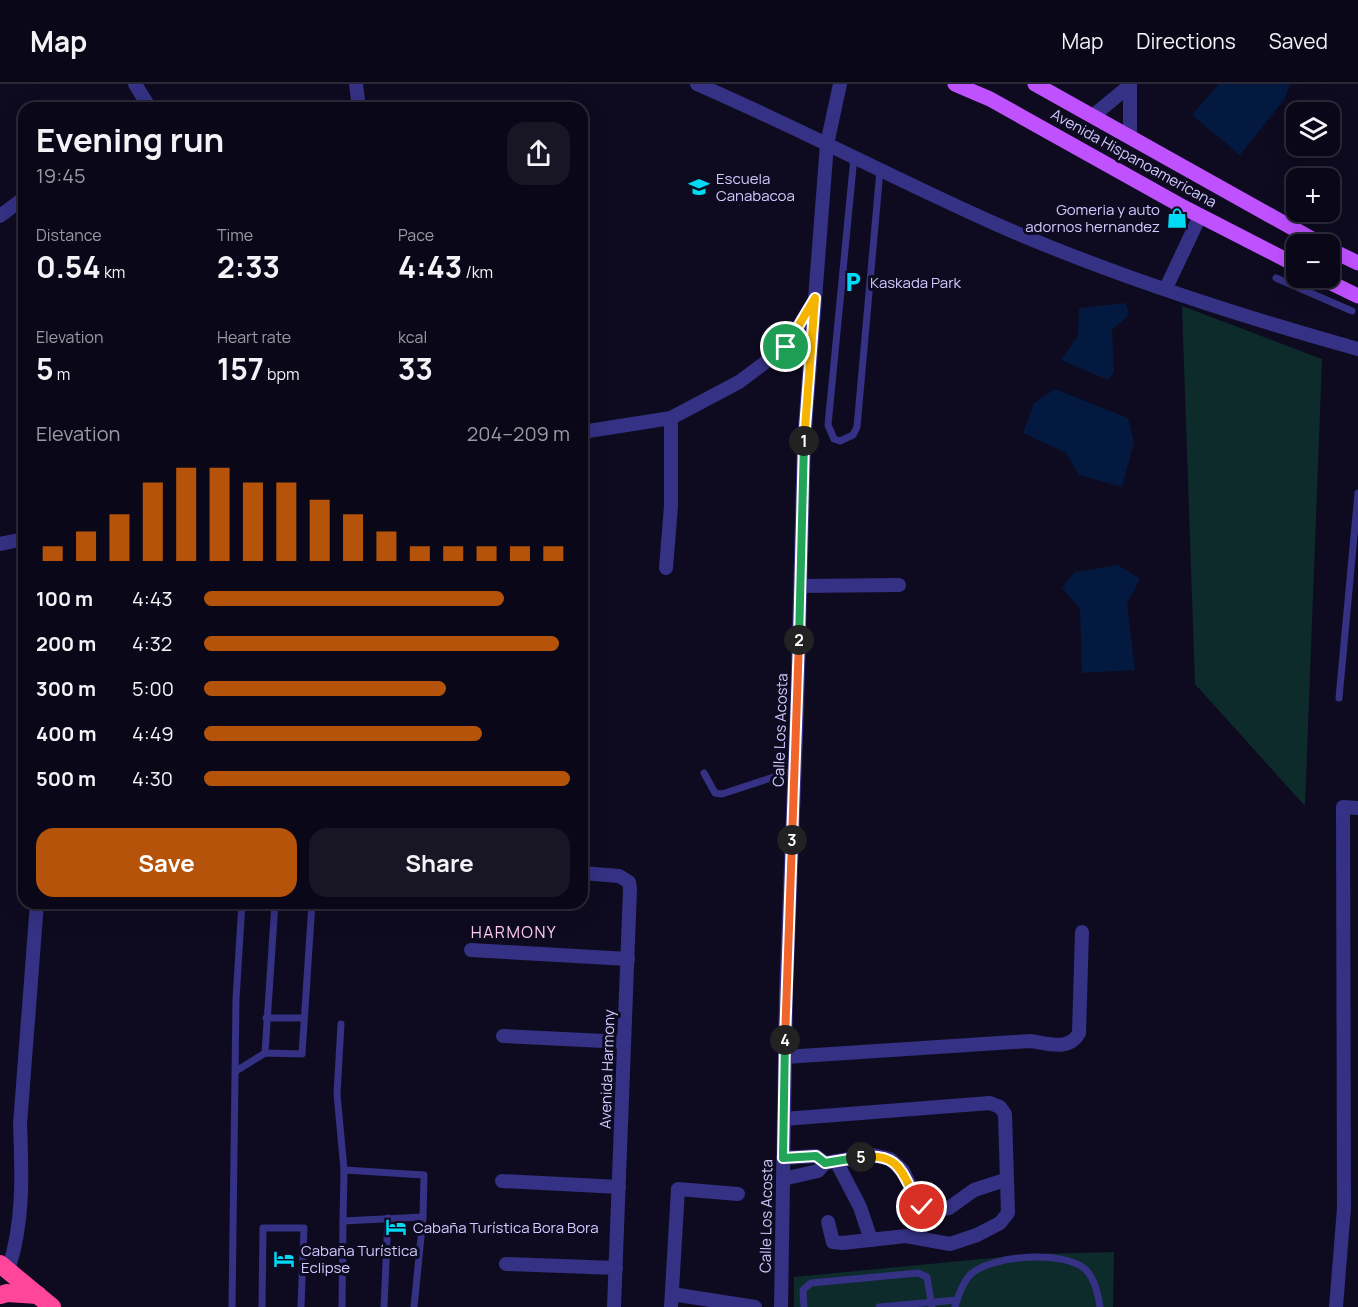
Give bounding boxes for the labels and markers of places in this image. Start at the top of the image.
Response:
place label: Escuela Canabacoa [716,168,795,206]
school or university icon: Escuela Canabacoa [687,175,711,199]
place label: Gomeria y auto adornos hernandez [1025,199,1160,237]
shop icon: Gomeria y auto adornos hernandez [1165,206,1189,230]
parking icon: Kaskada Park [841,270,865,294]
place label: Kaskada Park [870,272,962,293]
pin [760,321,811,372]
pin: 1 [789,426,819,456]
pin: 2 [784,625,814,655]
pin: 3 [777,825,807,855]
pin: 4 [770,1025,800,1055]
pin: 5 [846,1142,876,1172]
pin [896,1181,947,1232]
hotel icon: Cabaña Turística Bora Bora [384,1215,408,1239]
place label: Cabaña Turística Bora Bora [413,1217,599,1238]
place label: Cabaña Turística Eclipse [301,1240,418,1278]
hotel icon: Cabaña Turística Eclipse [272,1247,296,1271]

